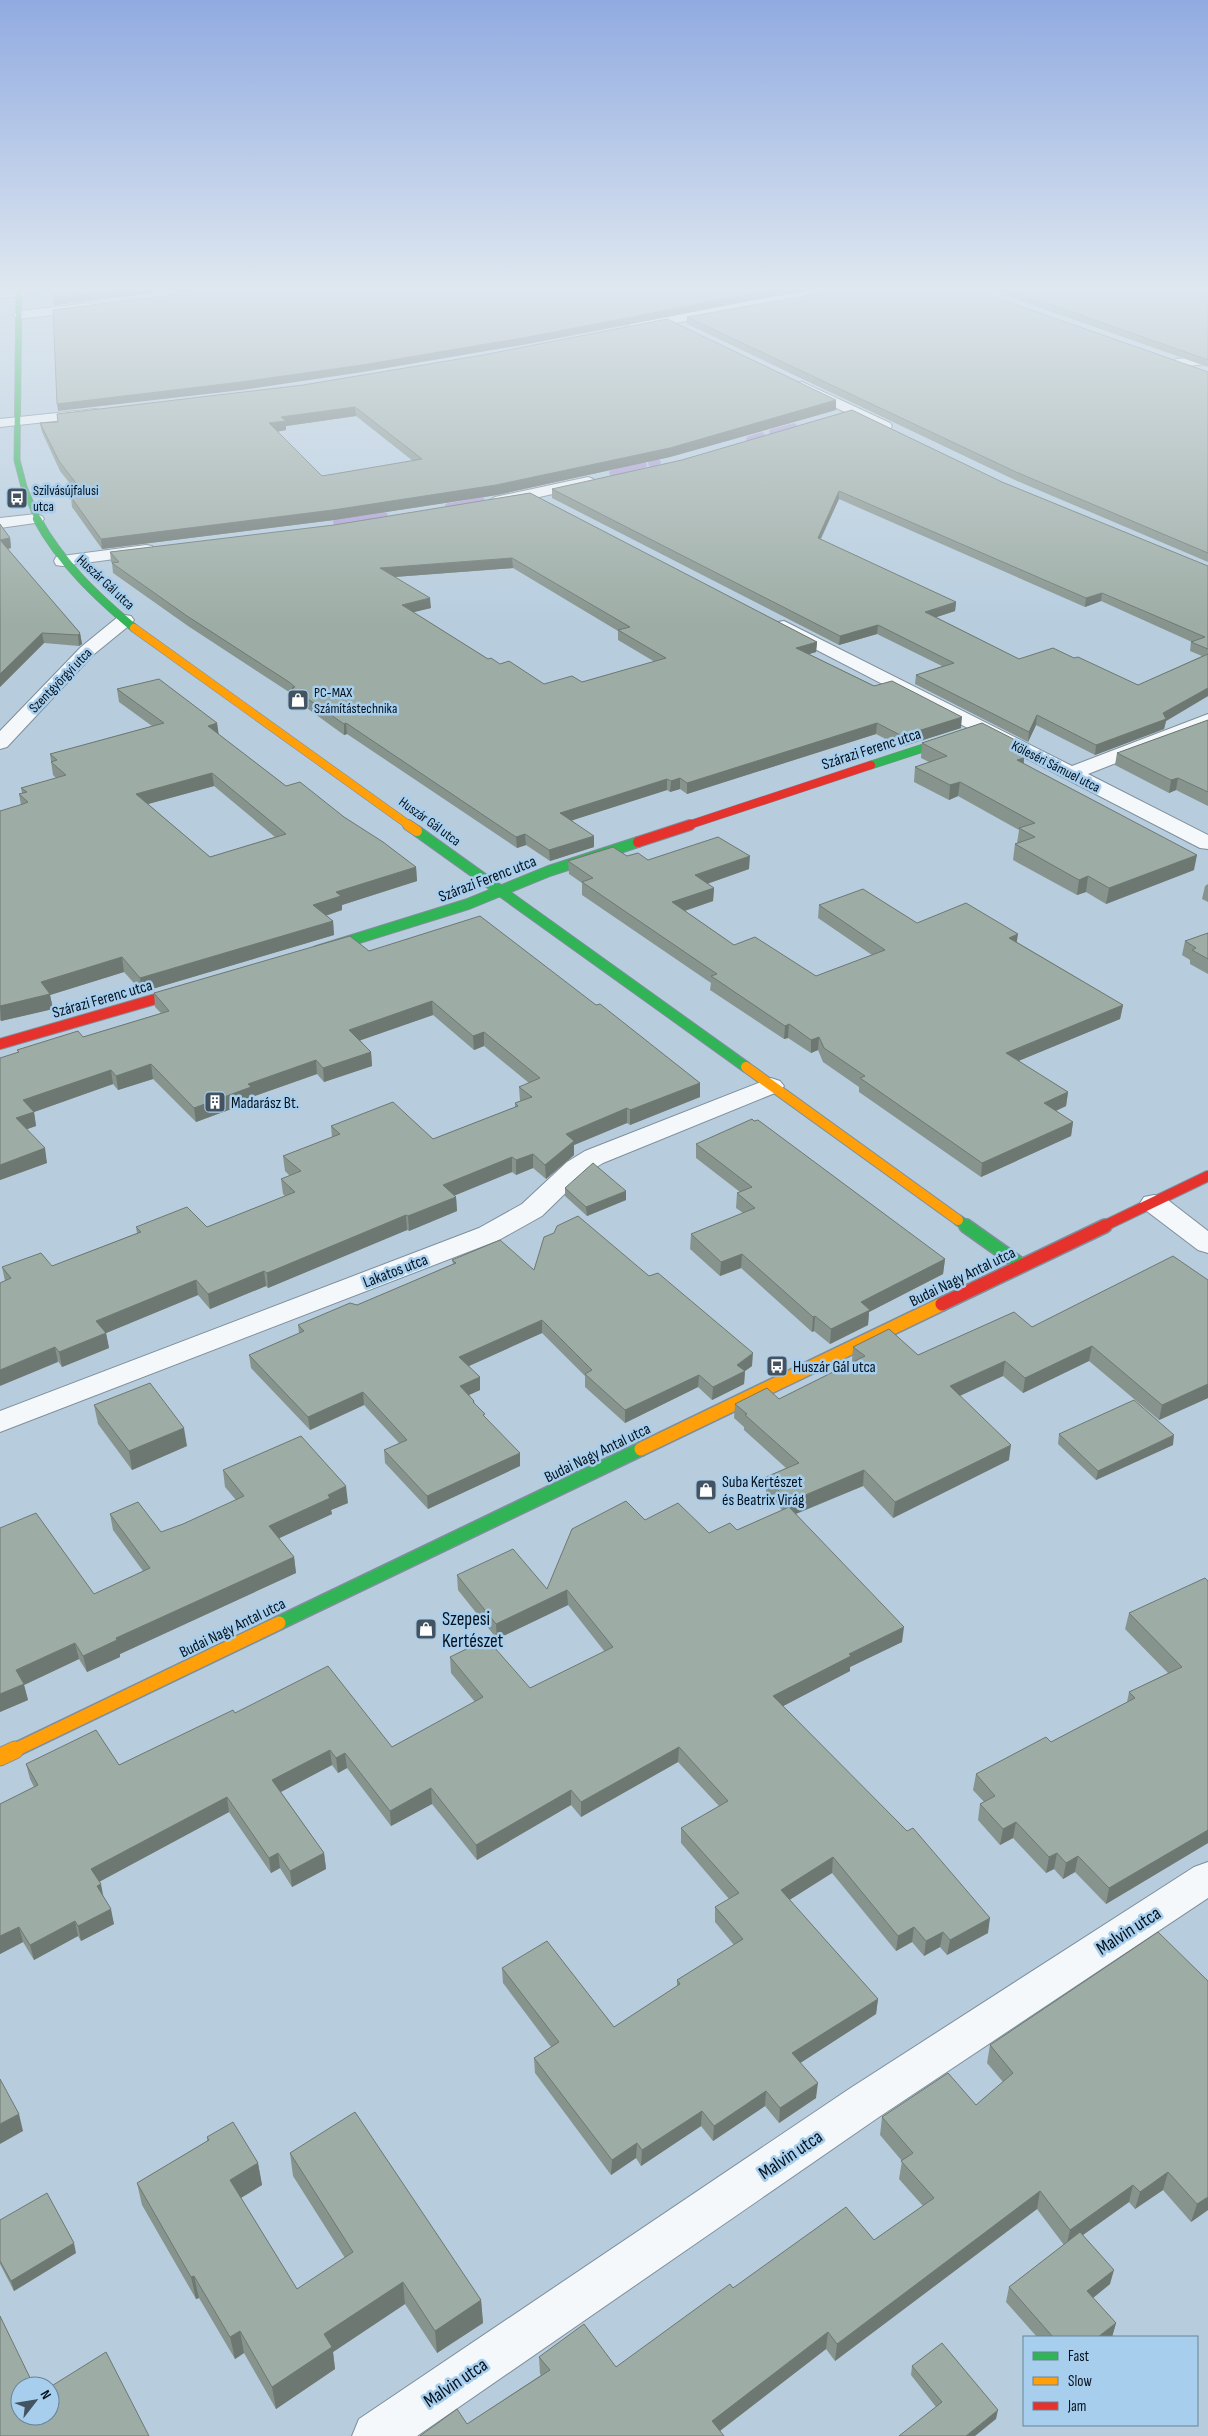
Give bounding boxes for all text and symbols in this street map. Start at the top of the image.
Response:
place label: Szilvásújfalusi utca [33,482,99,515]
bus stop icon: Szilvásújfalusi utca [5,486,29,510]
street label: Huszár Gál utca [73,551,138,613]
street label: Szentgyörgyi utca [25,644,95,716]
place label: PC-MAX Számítástechnika [314,684,397,717]
shop icon: PC-MAX Számítástechnika [286,688,310,712]
street label: Szárazi Ferenc utca [819,724,923,774]
street label: Köleséri Sámuel utca [1009,737,1103,796]
street label: Huszár Gál utca [395,793,464,850]
street label: Szárazi Ferenc utca [436,852,539,907]
street label: Szárazi Ferenc utca [50,976,155,1023]
building icon: Madarász Bt. [203,1090,227,1114]
place label: Madarász Bt. [231,1094,299,1113]
street label: Budai Nagy Antal utca [906,1243,1019,1311]
street label: Lakatos utca [360,1250,431,1292]
bus stop icon: Huszár Gál utca [765,1354,789,1378]
place label: Huszár Gál utca [793,1358,876,1377]
street label: Budai Nagy Antal utca [541,1419,654,1487]
place label: Suba Kertészet és Beatrix Virág [722,1473,804,1510]
shop icon: Suba Kertészet és Beatrix Virág [694,1478,718,1502]
street label: Budai Nagy Antal utca [176,1594,289,1662]
place label: Szepesi Kertészet [442,1608,504,1653]
shop icon: Szepesi Kertészet [414,1617,438,1641]
street label: Malvin utca [1092,1902,1165,1961]
street label: Malvin utca [754,2125,827,2185]
legend [1023,2336,1198,2426]
text: Fast [1068,2347,1090,2366]
street label: Malvin utca [419,2353,492,2413]
text: Slow [1068,2372,1092,2391]
north arrow [10,2376,60,2426]
text: N [37,2387,55,2402]
text: Jam [1067,2397,1086,2416]

